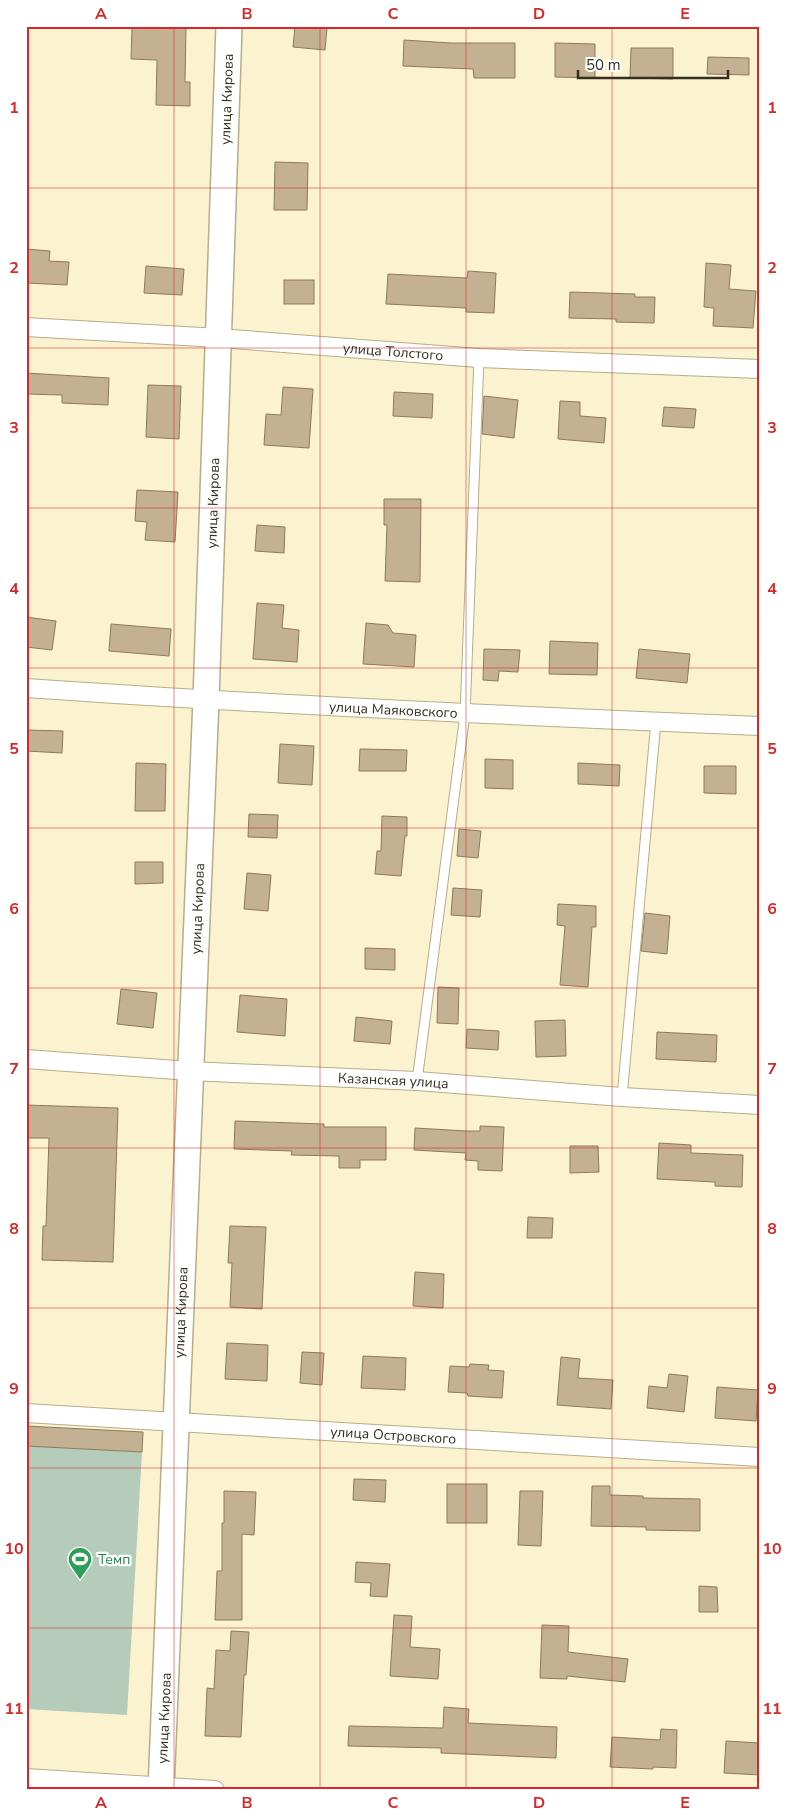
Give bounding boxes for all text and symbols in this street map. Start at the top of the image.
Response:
text: A [95,3,107,25]
text: B [241,3,253,25]
text: C [388,3,399,25]
text: D [533,3,545,25]
text: E [680,3,690,25]
scale bar [578,48,728,80]
street label: улица Кирова [215,53,238,145]
text: 50 m [586,55,621,75]
text: 1 [9,97,19,119]
text: 1 [767,97,777,119]
text: 2 [9,257,19,279]
text: 2 [767,257,777,279]
street label: улица Толстого [342,338,444,365]
text: 3 [9,417,19,439]
text: 3 [767,417,777,439]
street label: улица Кирова [202,457,224,549]
text: 4 [9,578,19,600]
text: 4 [767,578,777,600]
street label: улица Маяковского [329,697,458,722]
text: 5 [9,738,19,760]
text: 5 [767,738,777,760]
street label: улица Кирова [186,863,209,955]
text: 6 [9,898,19,920]
text: 6 [767,898,777,920]
text: 7 [9,1058,19,1080]
text: 7 [767,1058,777,1080]
street label: Казанская улица [337,1068,450,1093]
text: 8 [9,1218,19,1240]
text: 8 [767,1218,777,1240]
street label: улица Кирова [169,1266,192,1358]
text: 9 [9,1378,19,1400]
text: 9 [767,1378,777,1400]
street label: улица Островского [330,1422,457,1448]
text: 10 [4,1538,24,1560]
text: 10 [762,1538,782,1560]
sports icon: Темп [67,1546,93,1580]
place label: Темп [98,1550,130,1569]
street label: улица Кирова [153,1672,175,1764]
text: 11 [4,1698,24,1720]
text: 11 [762,1698,782,1720]
text: A [95,1792,107,1814]
text: B [241,1792,253,1814]
text: C [388,1792,399,1814]
text: D [533,1792,545,1814]
text: E [680,1792,690,1814]

